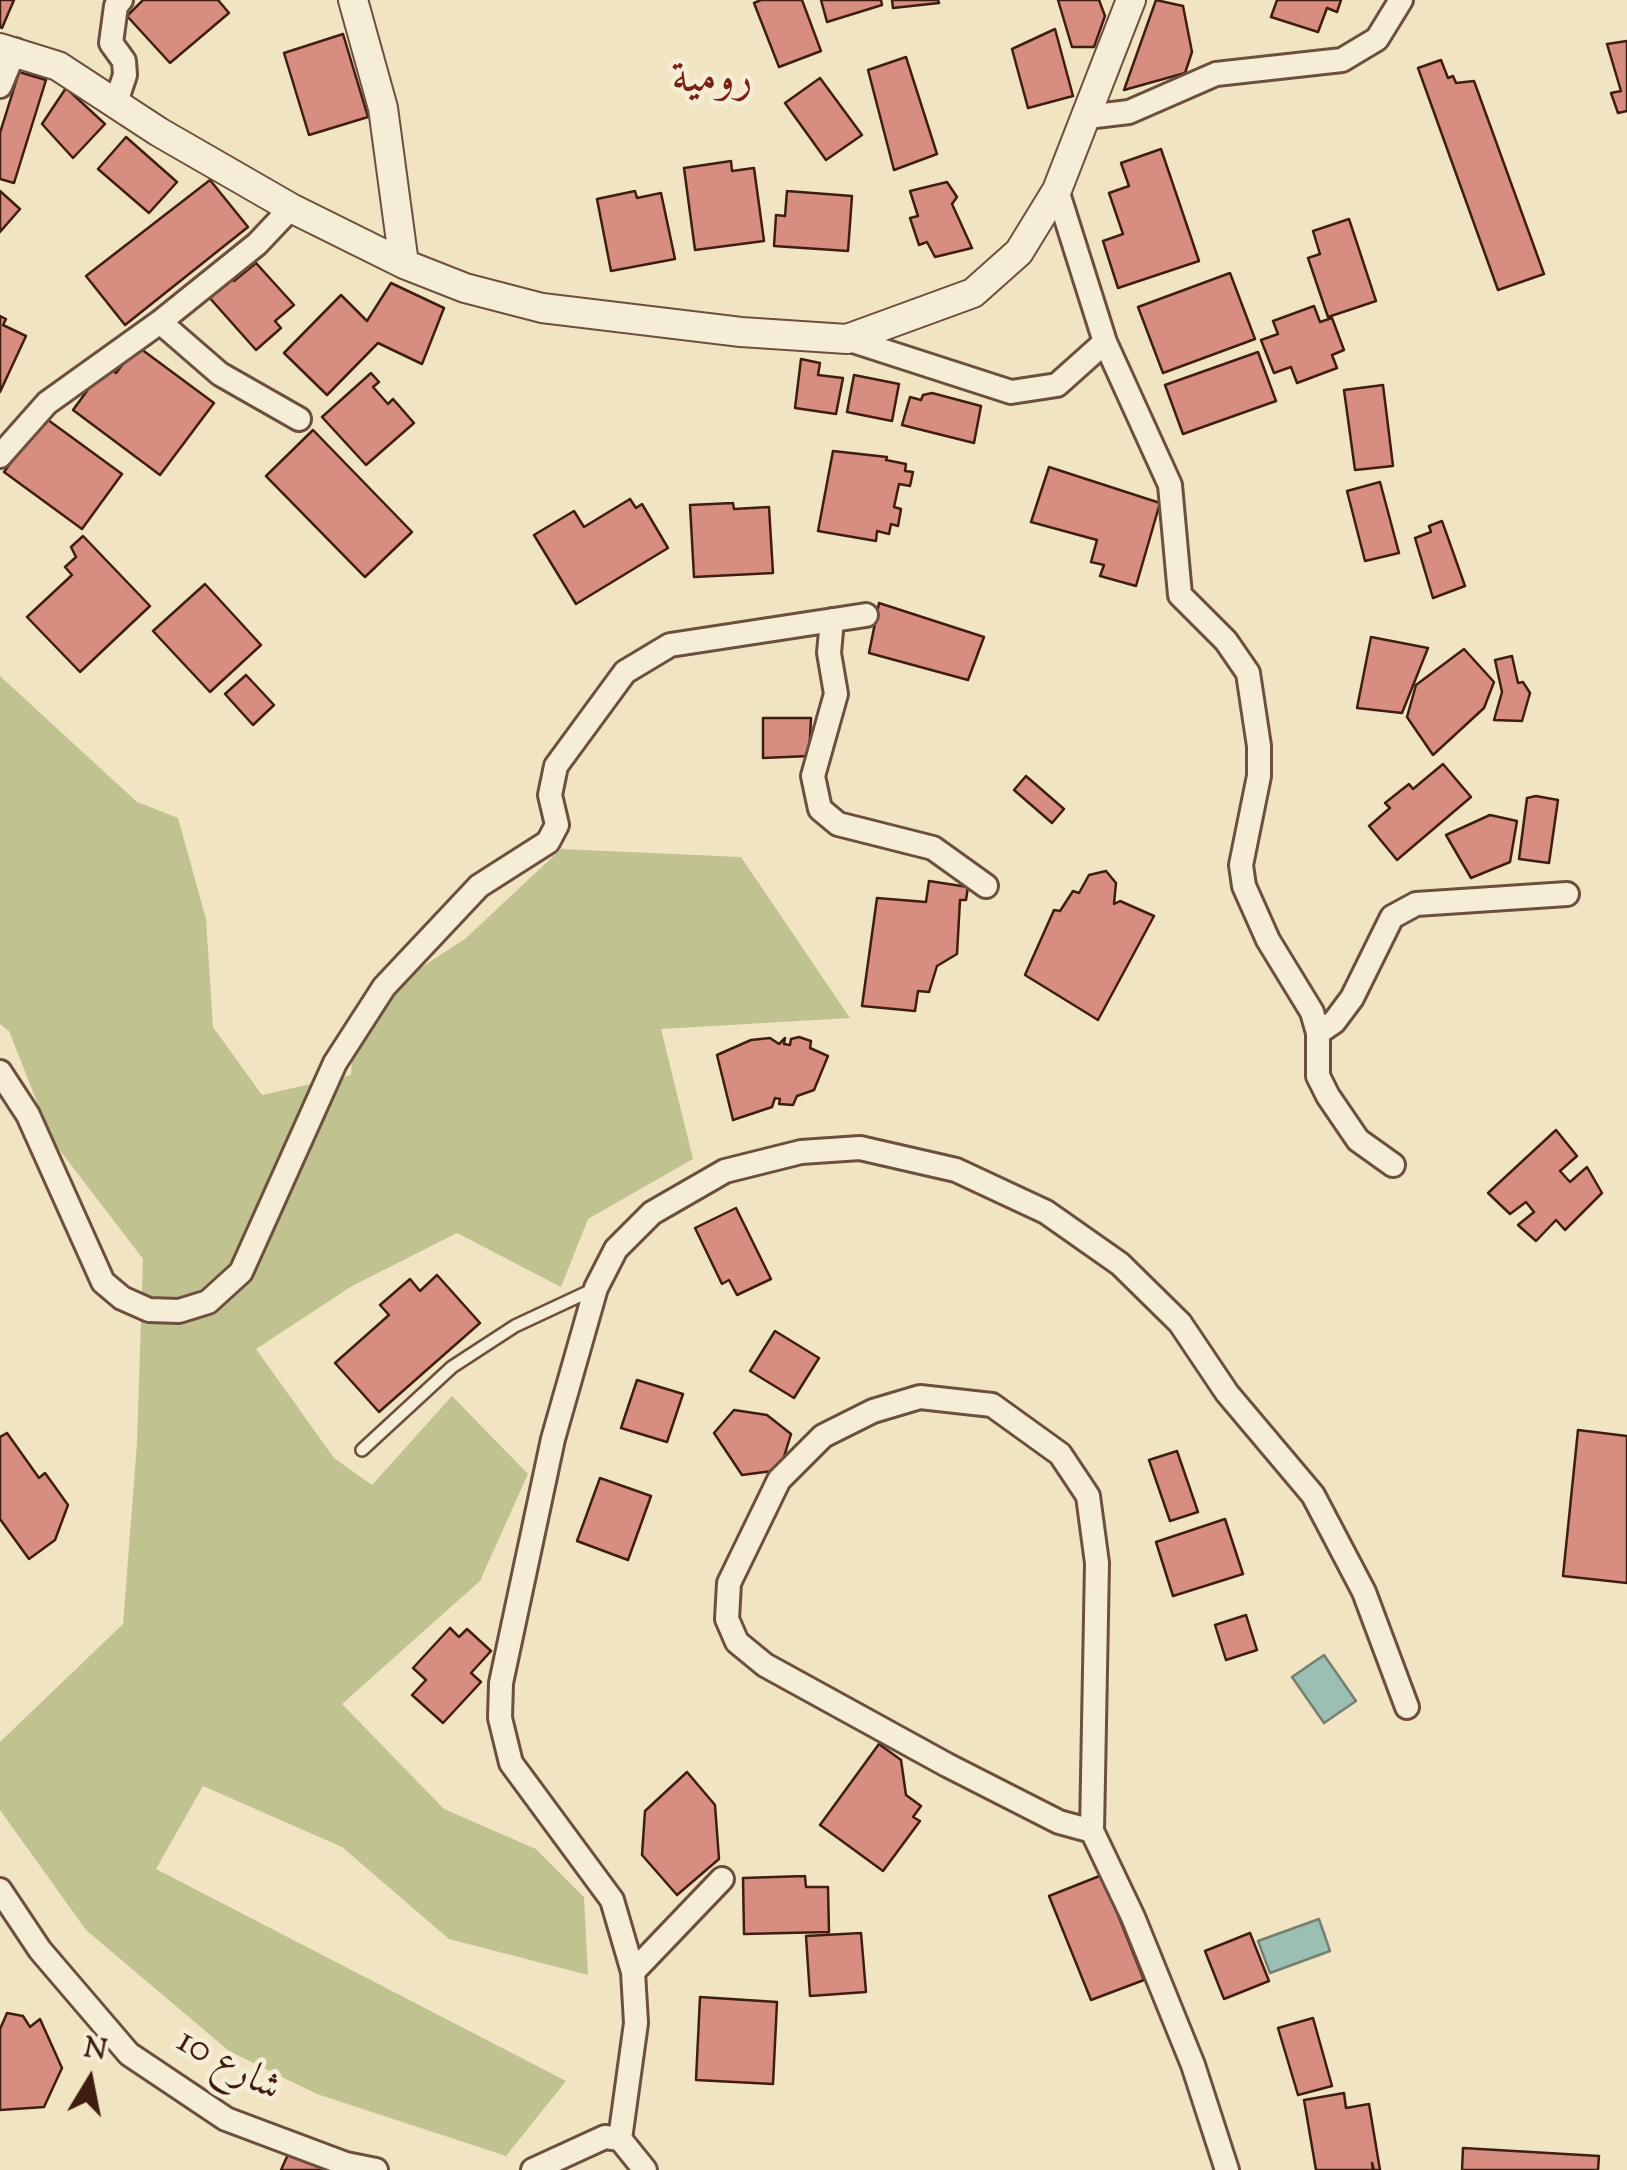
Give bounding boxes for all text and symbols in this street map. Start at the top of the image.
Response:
district label: رومية [671,56,753,110]
street label: شارع 10 [166,2020,288,2116]
text: N [81,2029,110,2072]
north arrow [40,2030,140,2130]

